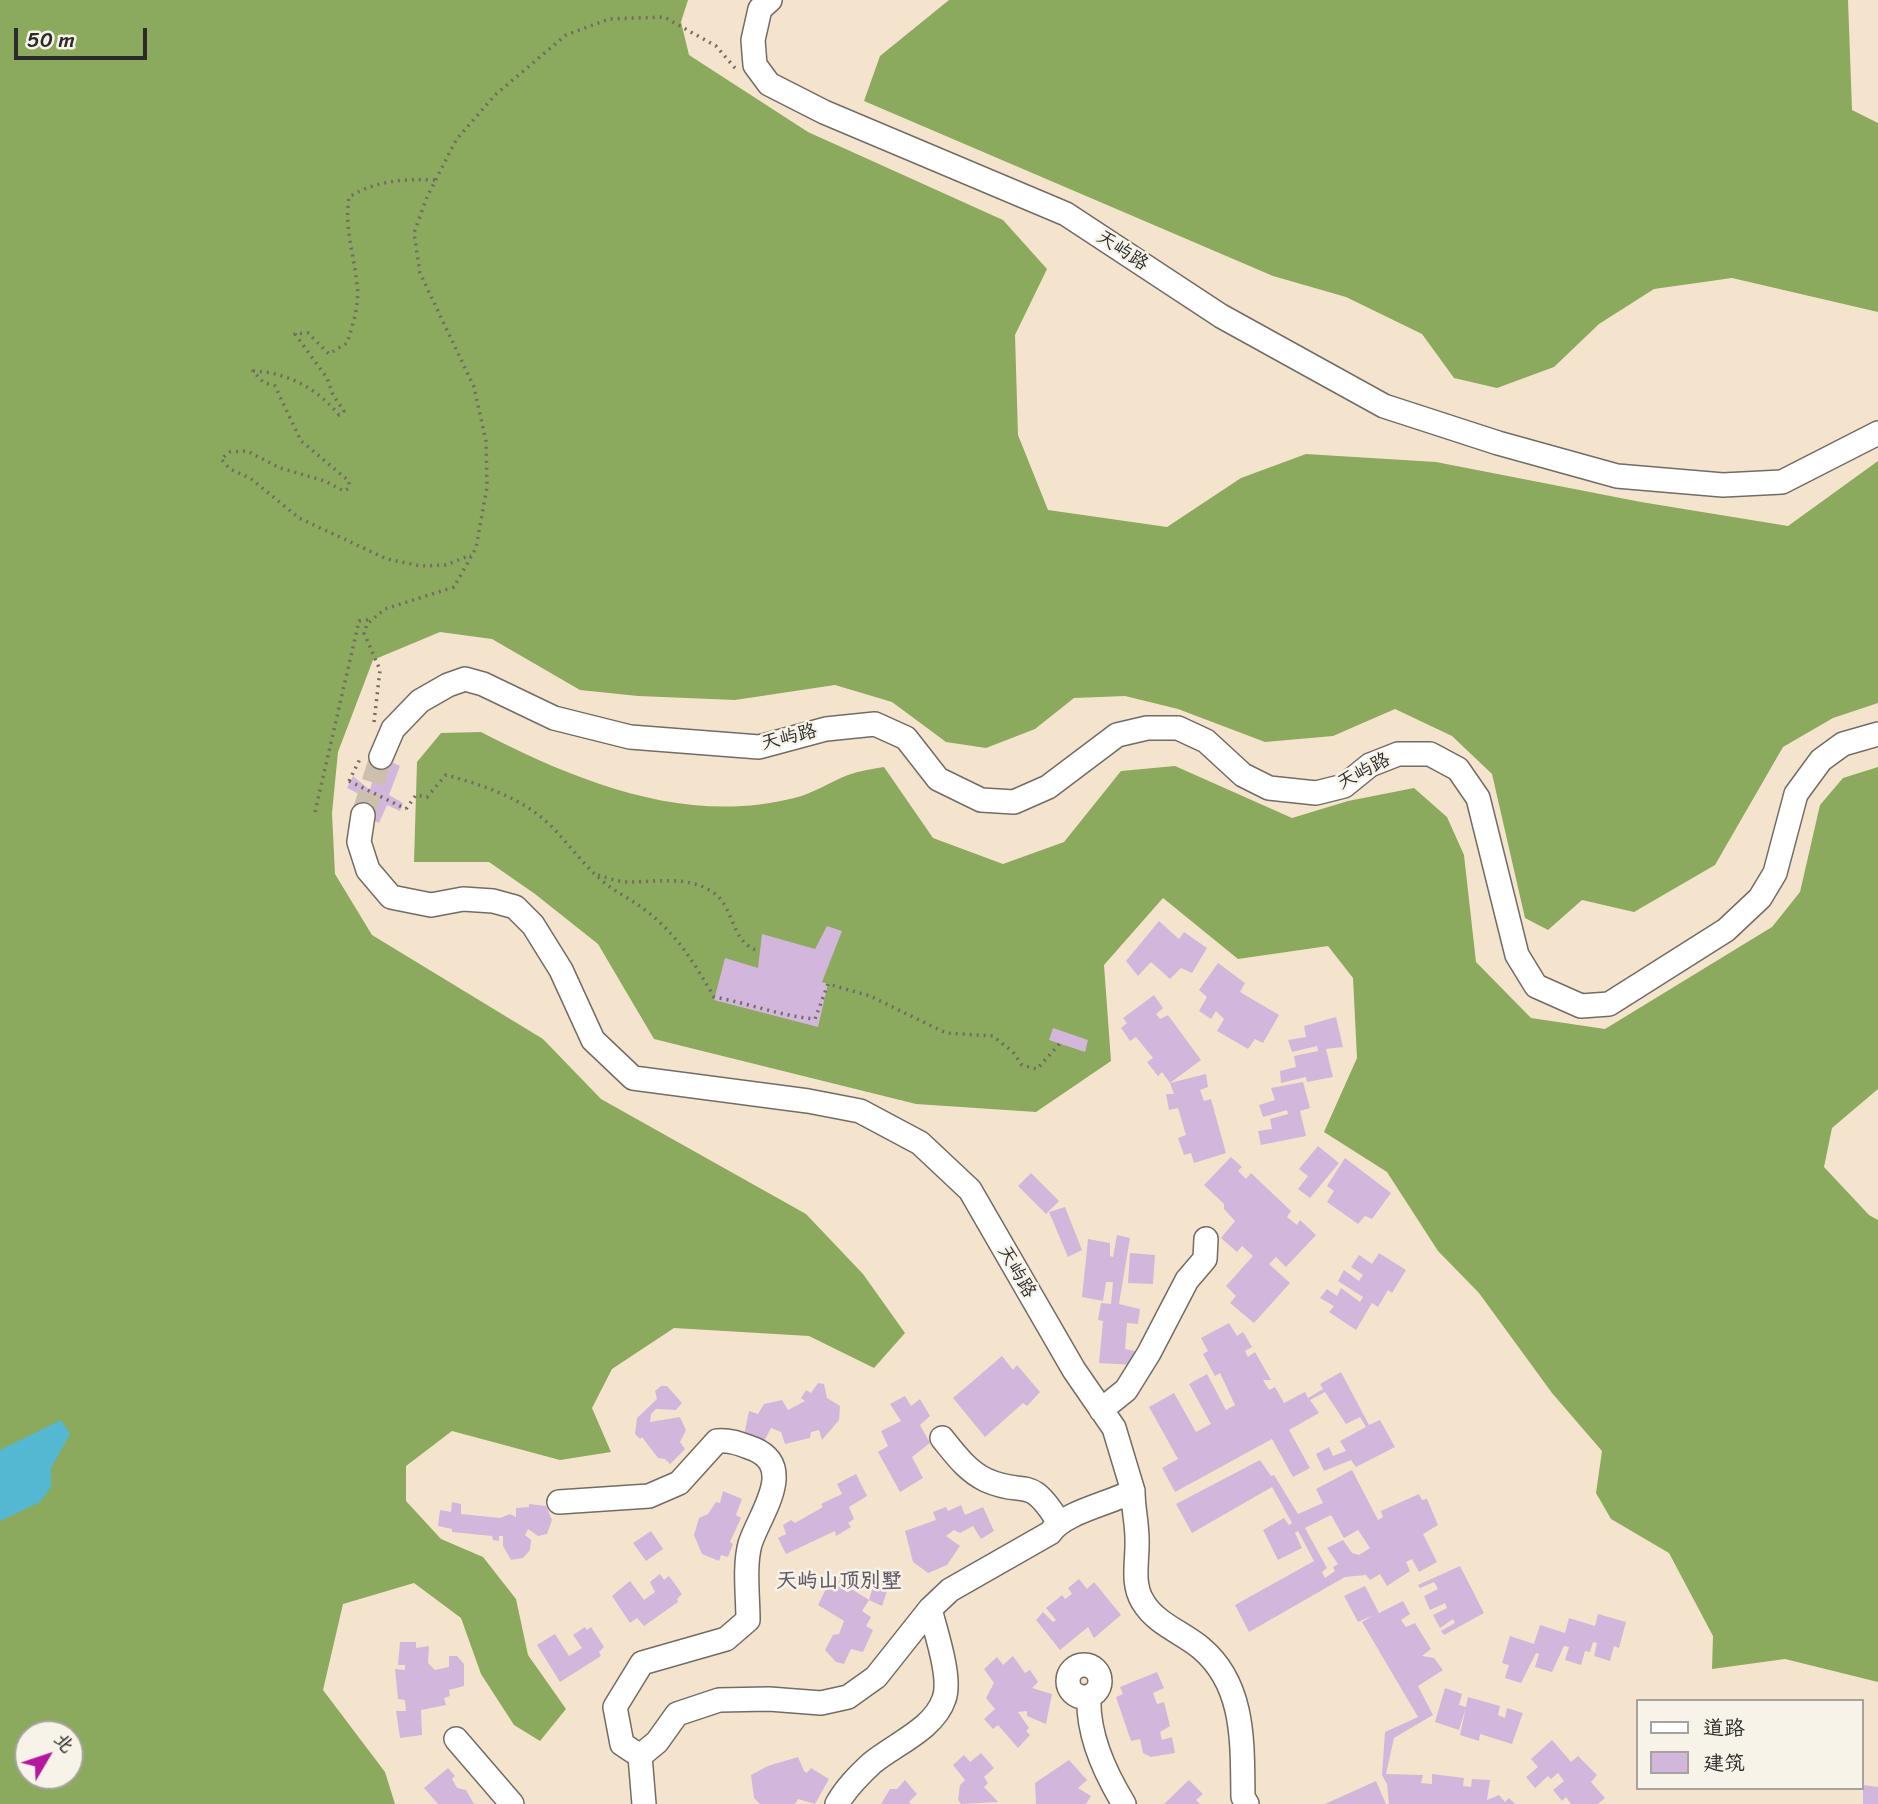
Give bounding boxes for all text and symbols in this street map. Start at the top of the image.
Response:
scale bar [18,14,150,58]
text: 50 m [27,21,75,59]
street label: 天屿路 [1092,226,1152,276]
street label: 天屿路 [759,720,819,756]
street label: 天屿路 [1333,749,1395,795]
street label: 天屿路 [992,1242,1040,1302]
district label: 天屿山顶别墅 [776,1569,902,1595]
legend [1636,1699,1864,1790]
text: 道路 [1703,1709,1745,1747]
north arrow [14,1720,84,1790]
text: 北 [45,1725,83,1760]
text: 建筑 [1703,1744,1745,1782]

